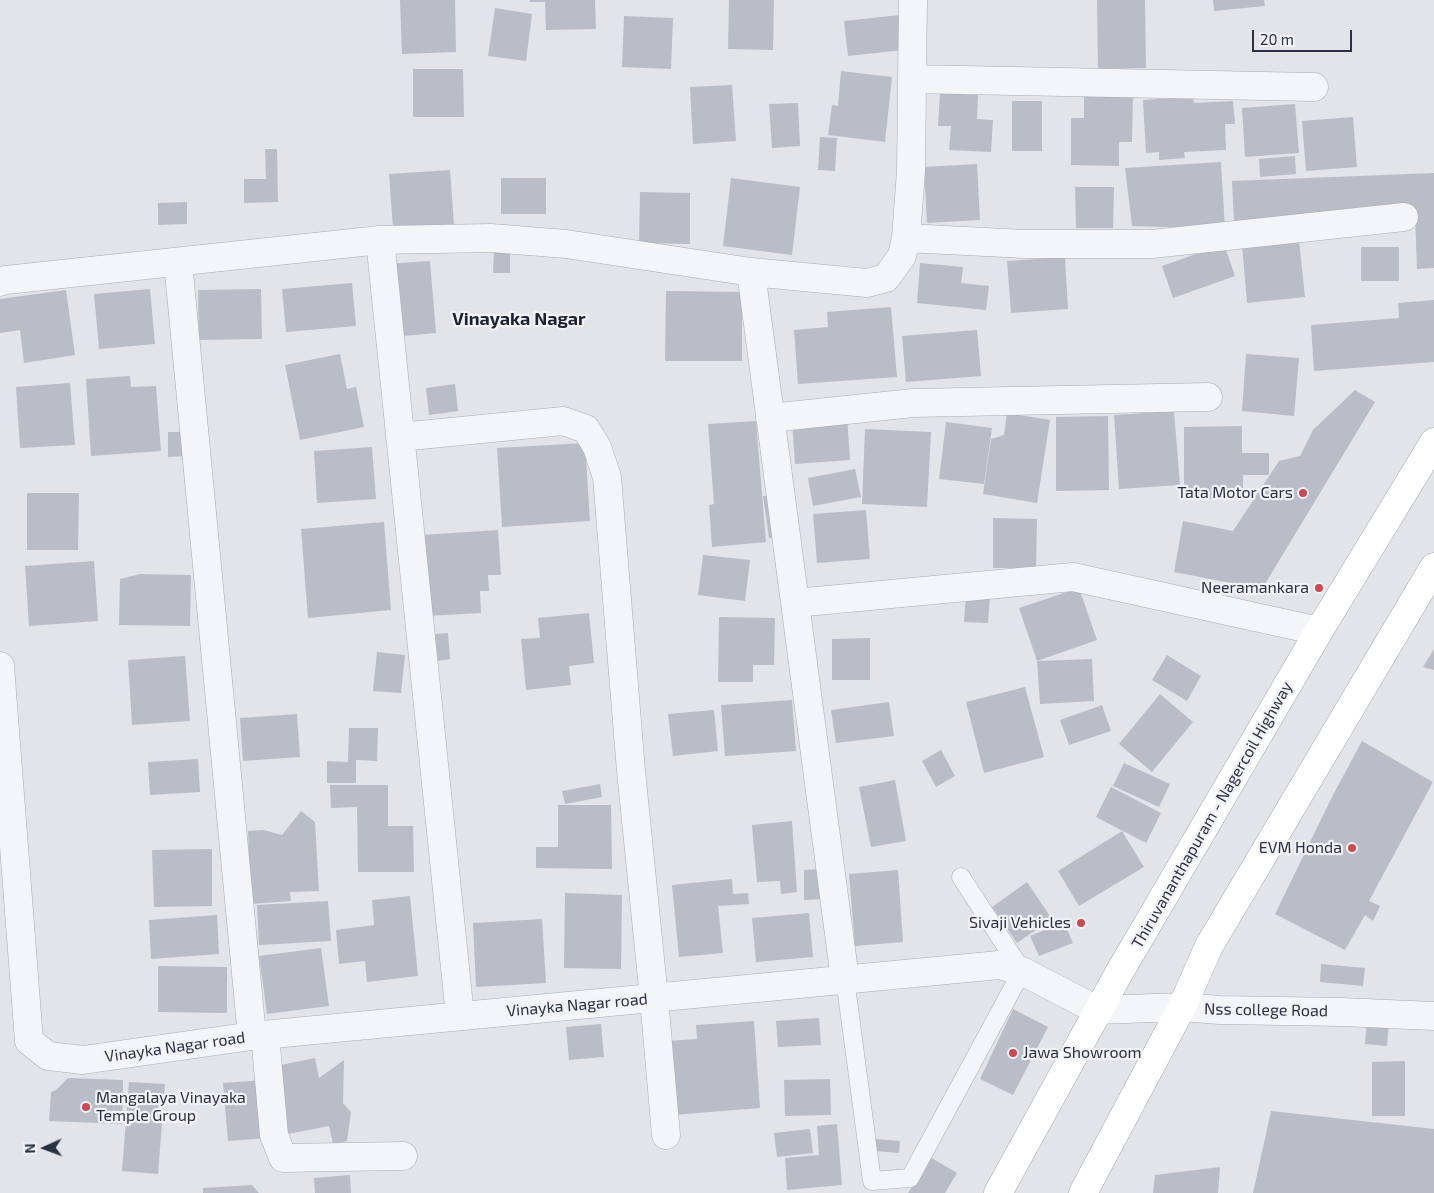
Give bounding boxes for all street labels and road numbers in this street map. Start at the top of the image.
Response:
street label: Thiruvananthapuram - Nagercoil Highway [1127,678,1297,952]
street label: Vinayka Nagar road [506,989,648,1021]
street label: Nss college Road [1204,999,1328,1021]
street label: Vinayka Nagar road [104,1028,246,1066]

